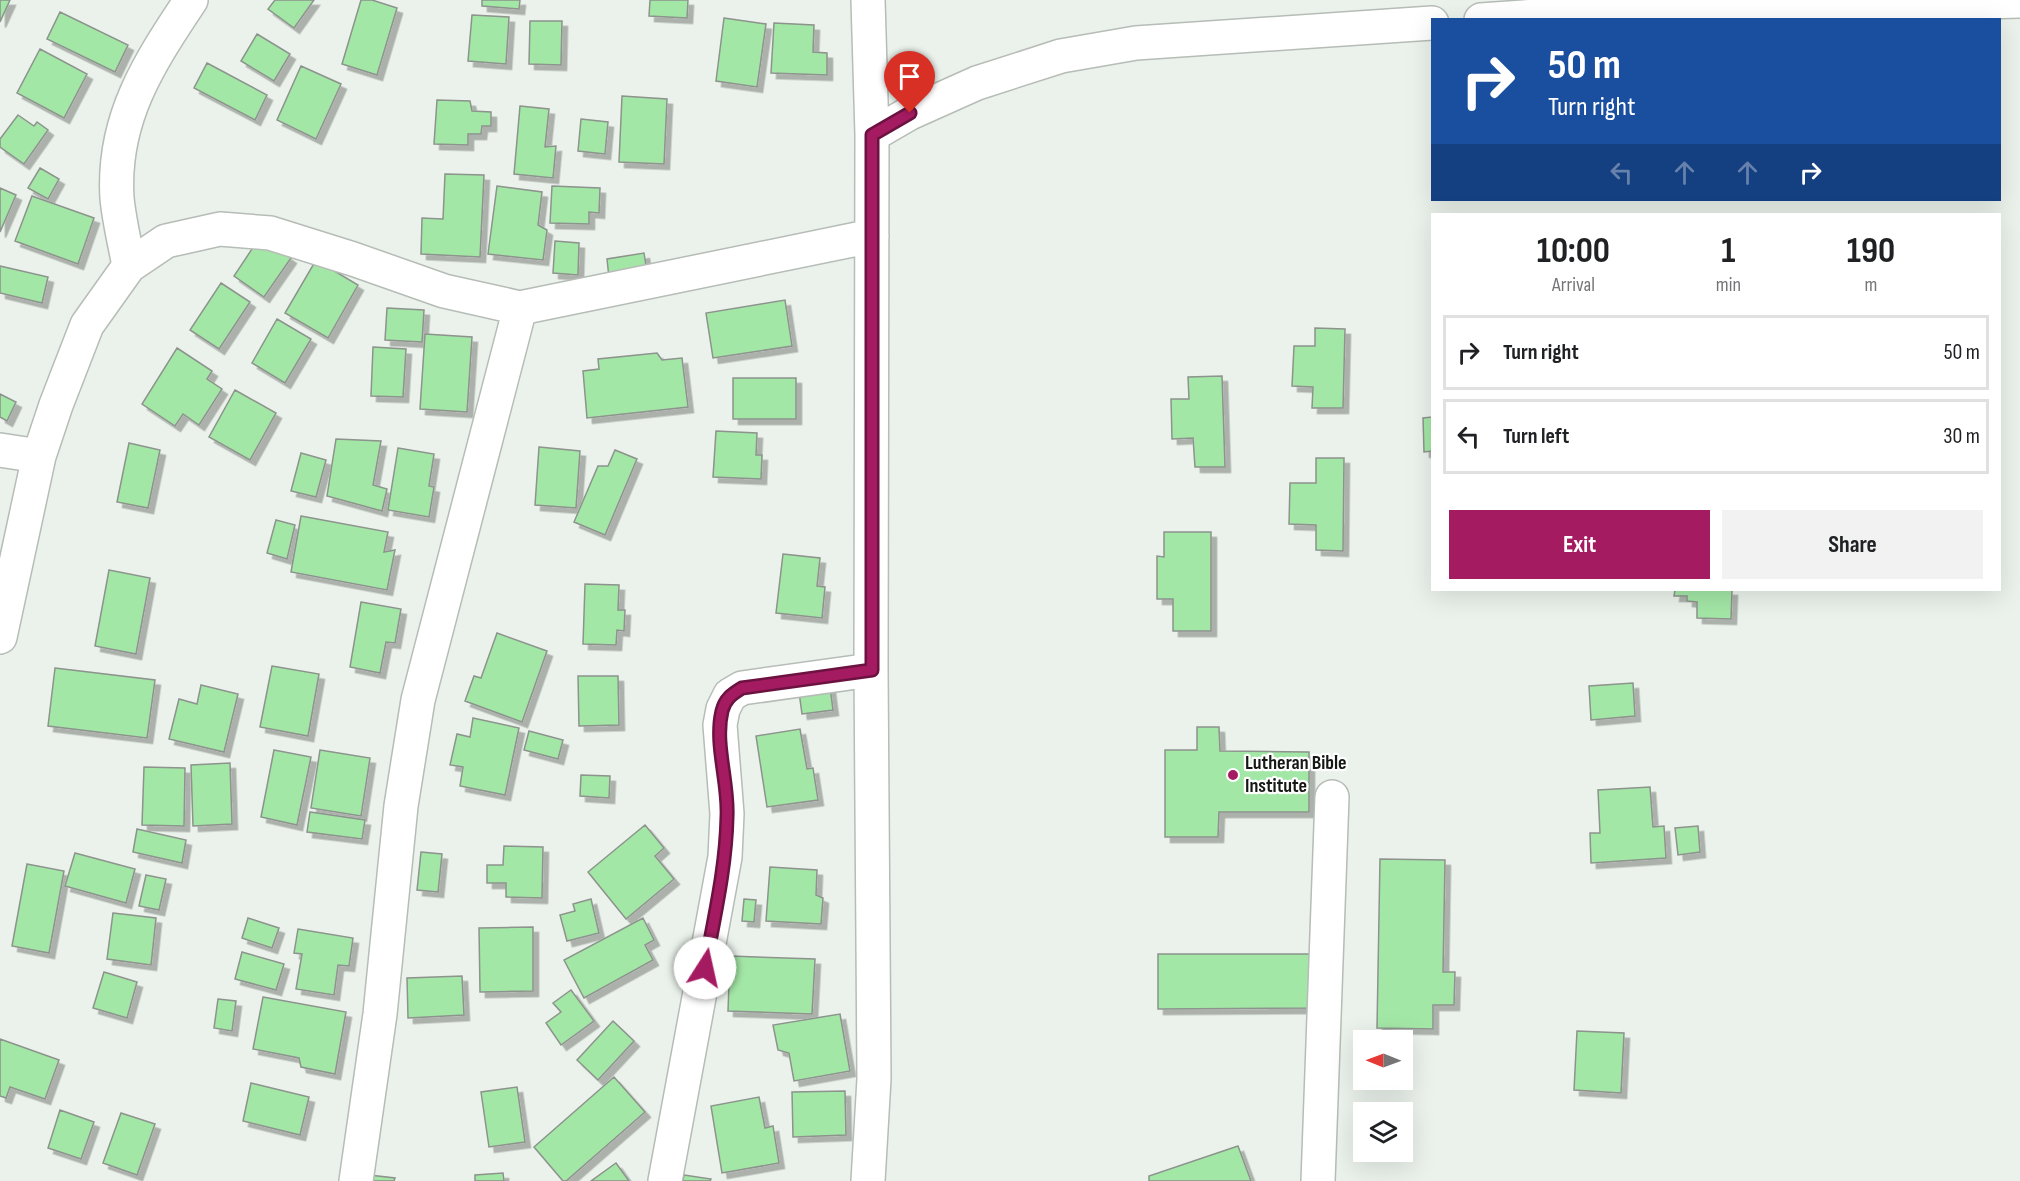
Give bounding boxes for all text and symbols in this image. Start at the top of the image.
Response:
text: 50 m [1548,40,1621,91]
icon: right [1449,42,1527,120]
pin [884,51,935,113]
icon: arrive [893,60,926,93]
text: Turn right [1548,91,1635,123]
icon: left [1605,156,1638,189]
icon: ahead [1668,156,1701,189]
icon: ahead [1731,156,1764,189]
icon: right [1794,156,1827,189]
text: 10:00 [1537,230,1610,273]
text: 1 [1721,230,1735,273]
text: 190 [1847,230,1895,273]
text: Arrival [1552,273,1595,297]
text: min [1716,273,1741,297]
text: m [1865,273,1877,297]
icon: right [1452,336,1485,369]
text: Turn right [1503,339,1579,366]
text: 50 m [1944,339,1980,366]
icon: left [1452,420,1485,453]
text: Turn left [1503,423,1569,450]
text: 30 m [1943,423,1980,450]
button: Exit [1449,510,1710,579]
button: Share [1722,510,1983,579]
place label: Lutheran Bible Institute [1245,751,1347,798]
marker: Lutheran Bible Institute [1226,768,1240,782]
position arrow [673,936,737,1000]
north arrow [1353,1030,1413,1090]
map controls [1353,1030,1413,1162]
button: layers [1353,1102,1413,1162]

